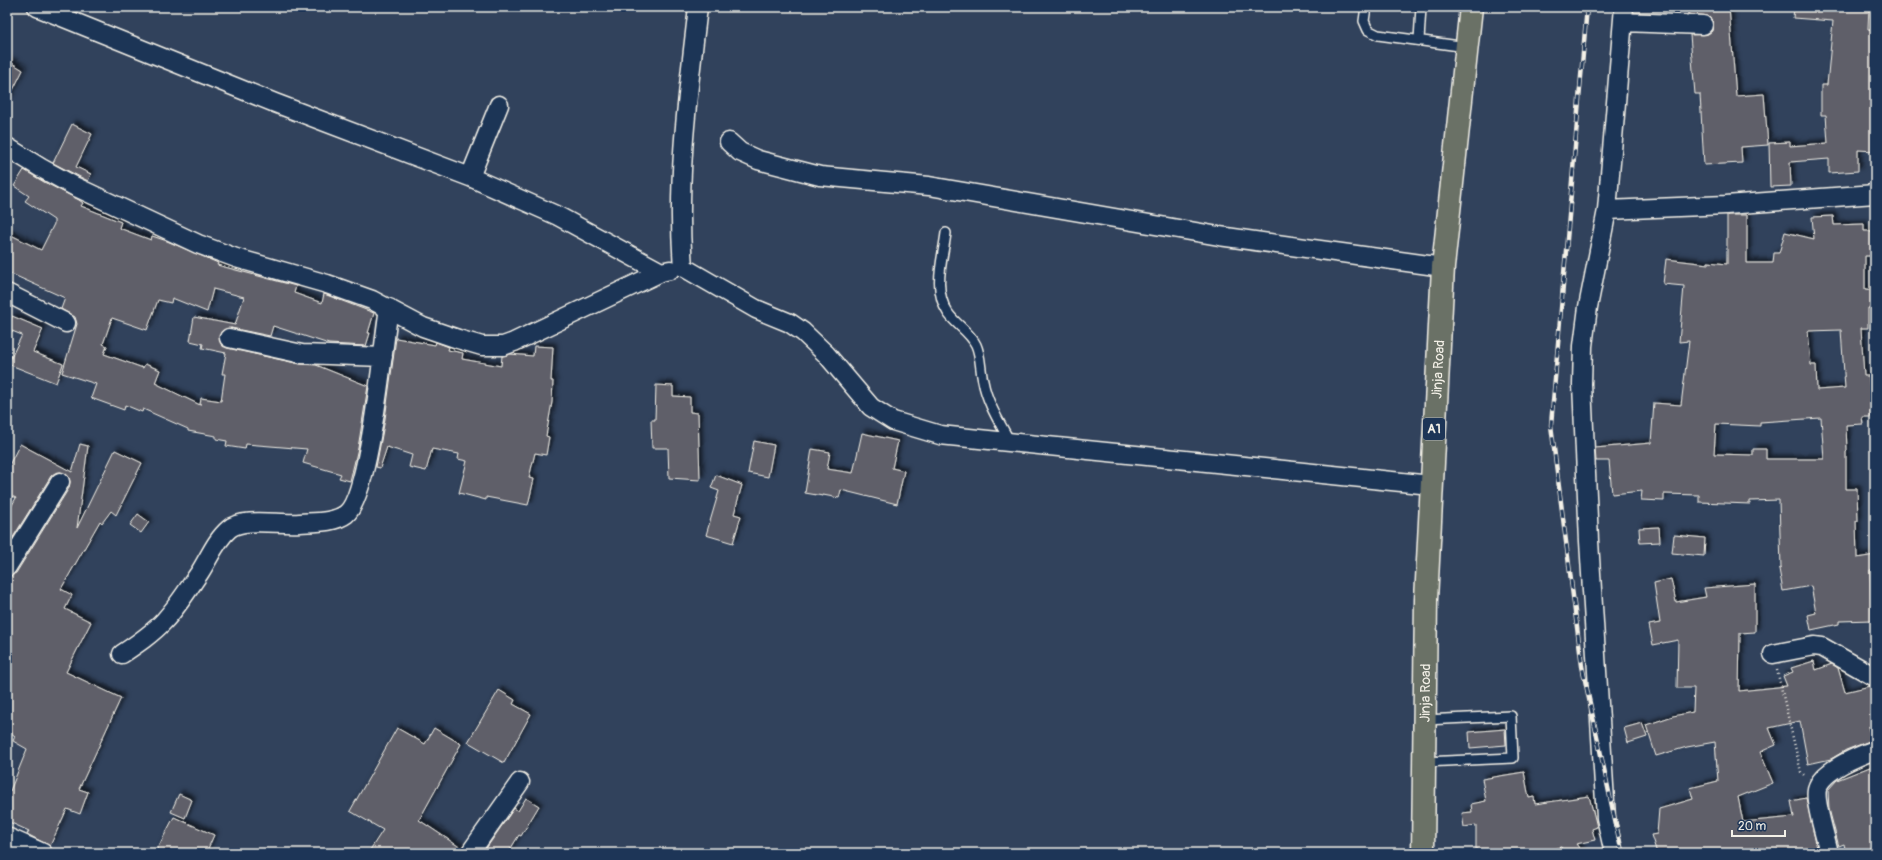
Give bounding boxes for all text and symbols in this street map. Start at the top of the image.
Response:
street label: Jinja Road [1428,339,1448,399]
road number: A1 [1423,418,1445,440]
street label: Jinja Road [1416,663,1434,723]
scale bar [1732,812,1785,838]
text: 20 m [1738,819,1767,834]

